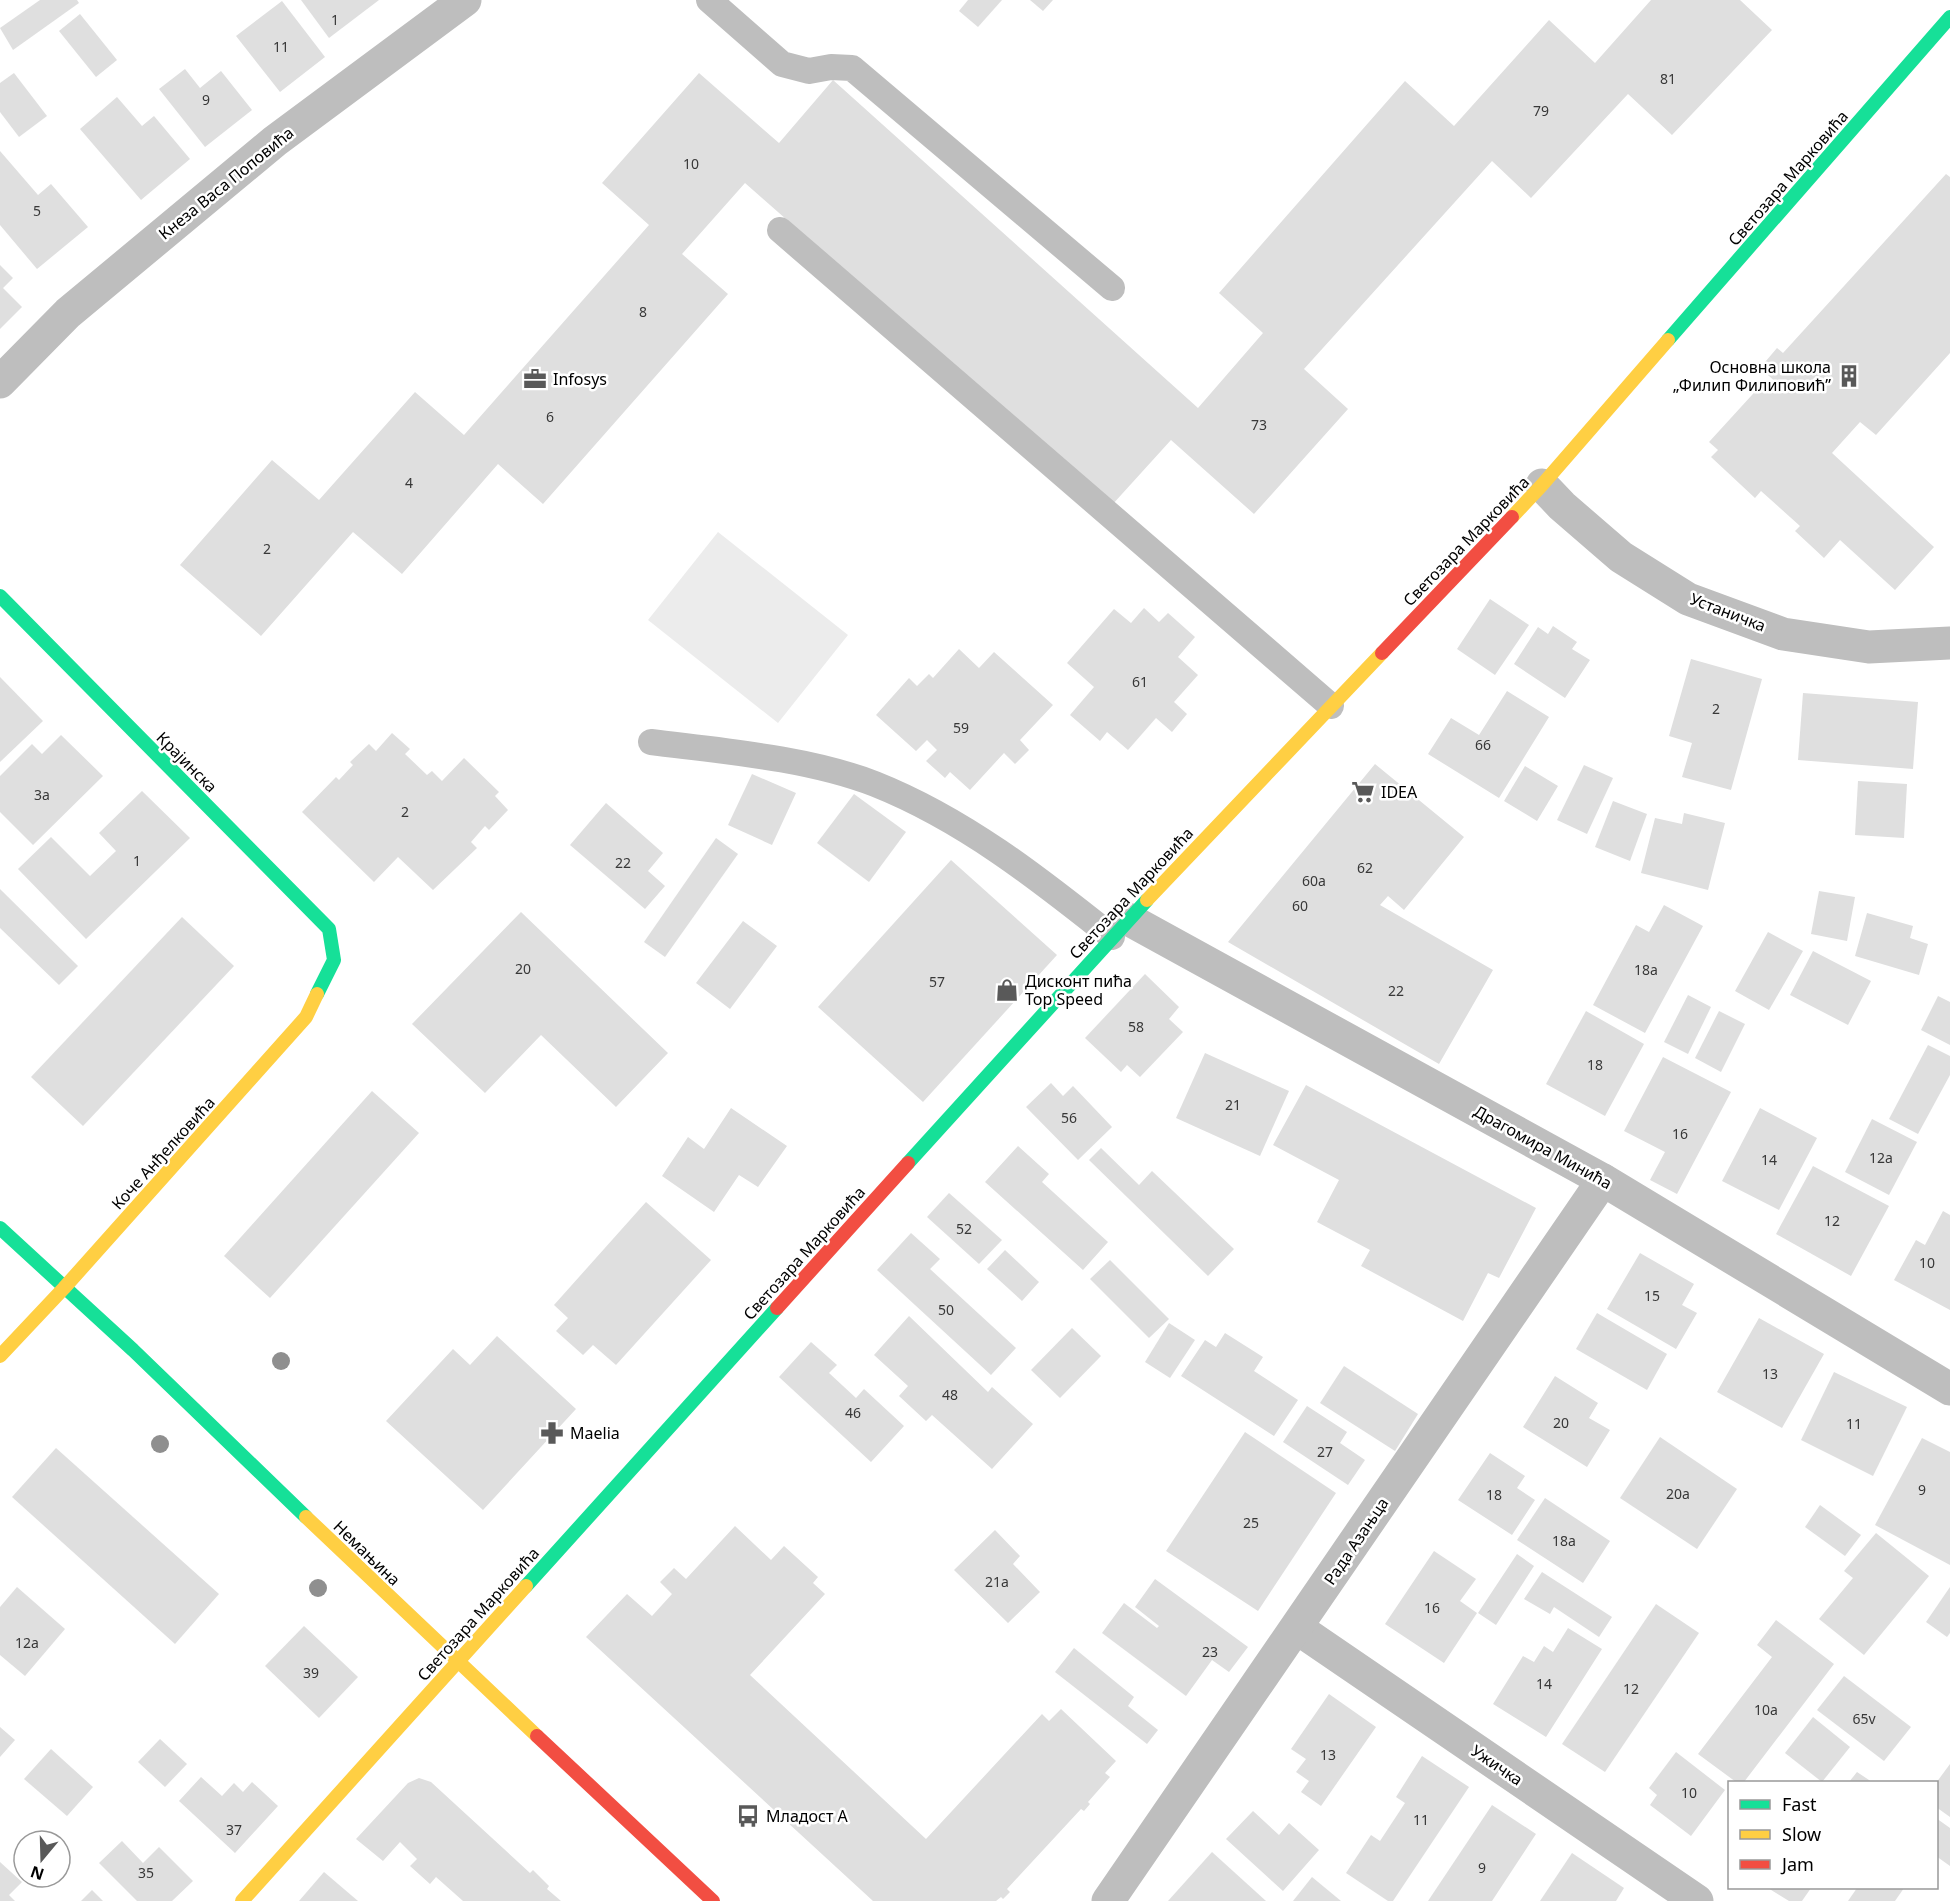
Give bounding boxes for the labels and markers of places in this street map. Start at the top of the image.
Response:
place label: Основна школа „Филип Филиповић” [1673,356,1831,396]
building icon: Основна школа „Филип Филиповић” [1836,363,1862,389]
office icon: Infosys [522,366,548,392]
place label: Infosys [553,368,607,390]
supermarket icon: IDEA [1350,779,1376,805]
place label: IDEA [1381,781,1418,803]
place label: Дисконт пића Top Speed [1025,970,1132,1010]
shop icon: Дисконт пића Top Speed [994,977,1020,1003]
pharmacy icon: Maelia [539,1420,565,1446]
place label: Maelia [570,1422,620,1444]
bus stop icon: Младост А [735,1803,761,1829]
place label: Младост А [766,1805,849,1827]

